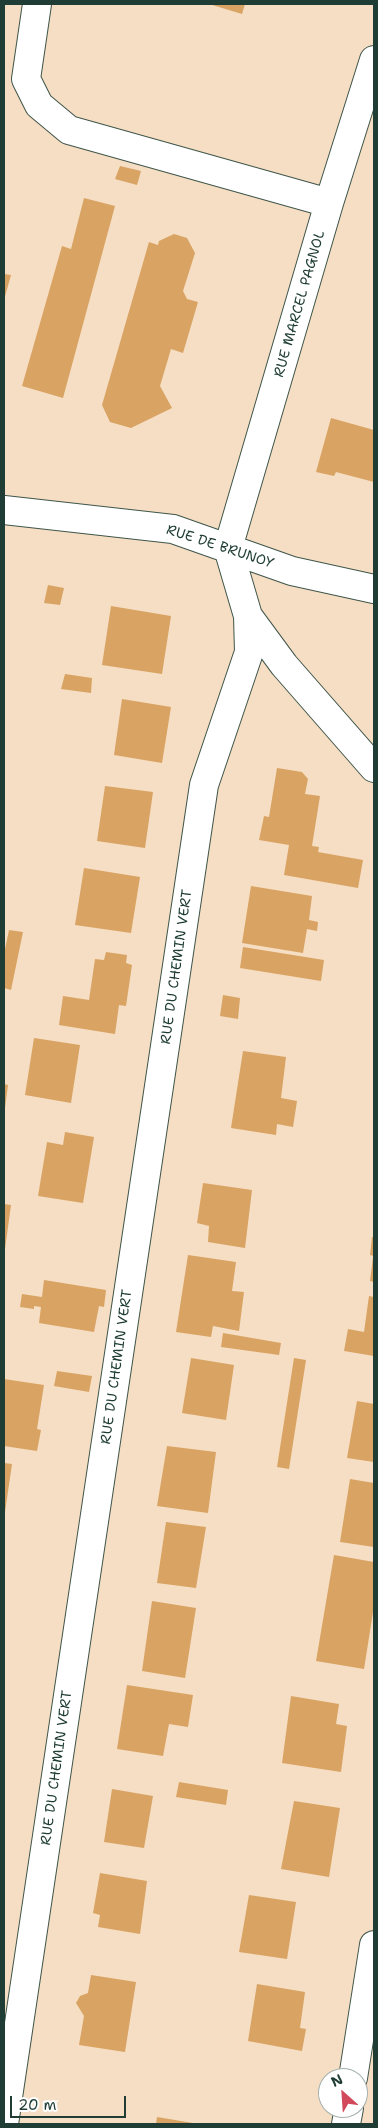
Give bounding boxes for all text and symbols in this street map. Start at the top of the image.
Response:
street label: RUE MARCEL PAGNOL [271,229,329,379]
street label: RUE DE BRUNOY [164,522,276,572]
street label: RUE DU CHEMIN VERT [158,889,196,1045]
street label: RUE DU CHEMIN VERT [98,1289,136,1445]
street label: RUE DU CHEMIN VERT [38,1690,76,1846]
north arrow [318,2068,368,2118]
text: N [328,2070,346,2091]
scale bar [12,2086,129,2118]
text: 20 m [18,2095,57,2115]

